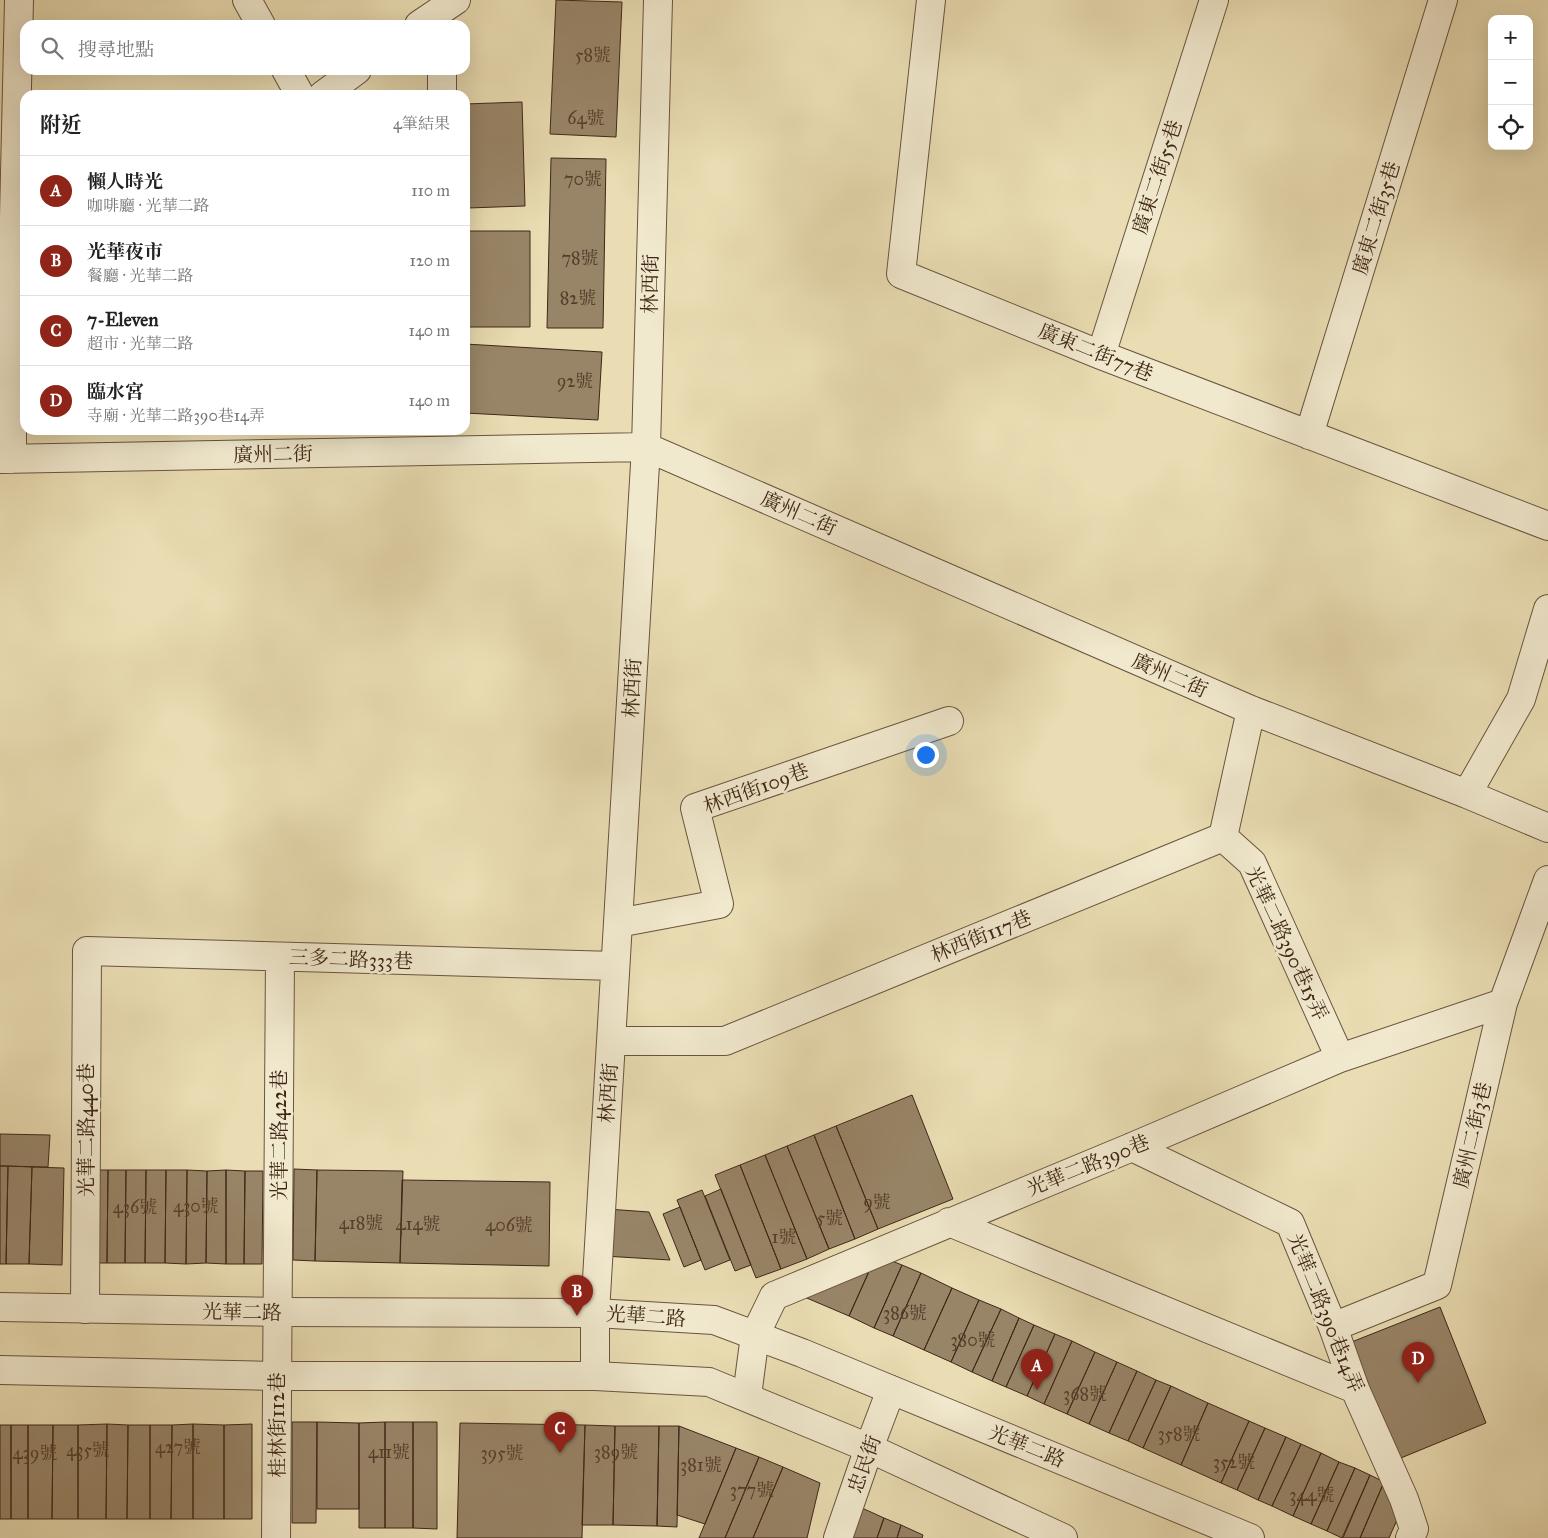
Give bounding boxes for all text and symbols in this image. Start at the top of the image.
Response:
map controls [1488,15,1533,150]
button: + [1488,15,1533,60]
search box [20,20,470,75]
icon: search [38,34,66,62]
text: 搜尋地點 [78,38,154,61]
house number: 58號 [575,44,611,66]
button: − [1488,60,1533,105]
button: locate [1488,105,1533,150]
house number: 64號 [567,107,605,129]
text: 附近 [40,112,82,138]
text: 4筆結果 [393,114,450,133]
street label: 廣東二街55巷 [1127,117,1187,237]
street label: 廣東二街35巷 [1347,158,1405,278]
house number: 70號 [564,168,602,190]
text: 懶人時光 [87,170,163,193]
text: A [51,181,61,200]
text: 110 m [411,181,450,200]
text: 咖啡廳 · 光華二路 [87,196,209,215]
text: 光華夜市 [87,240,163,263]
house number: 78號 [561,247,599,269]
text: B [51,251,61,270]
text: 120 m [410,251,450,270]
street label: 林西街 [637,254,663,314]
text: 餐廳 · 光華二路 [87,266,193,285]
house number: 82號 [560,287,596,309]
text: 7-Eleven [87,308,159,331]
street label: 廣東二街77巷 [1035,318,1157,386]
text: C [51,321,61,340]
text: 140 m [409,321,450,340]
text: 超市 · 光華二路 [87,334,193,353]
house number: 92號 [557,370,593,392]
text: 臨水宮 [87,380,144,403]
text: D [50,391,62,410]
text: 140 m [409,391,450,410]
text: 寺廟 · 光華二路390巷14弄 [87,406,265,425]
street label: 廣州二街 [233,441,313,467]
street label: 廣州二街 [758,486,840,540]
street label: 廣州二街 [1129,648,1211,702]
street label: 林西街 [618,657,646,719]
your location [913,742,939,768]
street label: 林西街109巷 [700,758,812,818]
street label: 光華二路390巷15弄 [1241,862,1333,1024]
street label: 林西街117巷 [927,905,1035,967]
street label: 三多二路333巷 [289,945,413,973]
street label: 林西街 [594,1062,622,1124]
street label: 光華二路440巷 [74,1063,98,1197]
street label: 光華二路422巷 [267,1070,291,1200]
street label: 廣州二街3巷 [1448,1080,1496,1190]
street label: 光華二路390巷 [1023,1129,1153,1201]
house number: 9號 [863,1191,891,1213]
house number: 430號 [173,1195,219,1217]
house number: 436號 [113,1196,157,1218]
house number: 5號 [817,1207,843,1229]
house number: 418號 [339,1212,383,1234]
house number: 414號 [395,1213,441,1235]
house number: 406號 [485,1214,533,1236]
house number: 1號 [771,1226,797,1248]
street label: 光華二路390巷14弄 [1283,1230,1369,1396]
pin: B [561,1275,593,1316]
street label: 光華二路 [202,1299,282,1325]
street label: 光華二路 [605,1301,687,1331]
house number: 386號 [883,1302,927,1324]
house number: 380號 [950,1329,996,1351]
pin: D [1402,1342,1434,1383]
pin: A [1021,1349,1053,1390]
street label: 桂林街112巷 [265,1372,289,1478]
house number: 368號 [1063,1383,1107,1405]
pin: C [544,1412,576,1453]
street label: 光華二路 [985,1420,1069,1472]
house number: 358號 [1157,1423,1201,1445]
street label: 忠民街 [842,1432,886,1496]
house number: 427號 [155,1436,201,1458]
house number: 435號 [66,1439,110,1461]
house number: 411號 [368,1441,410,1463]
house number: 389號 [594,1441,638,1463]
house number: 439號 [13,1442,57,1464]
house number: 395號 [480,1442,524,1464]
house number: 352號 [1213,1451,1255,1473]
house number: 381號 [680,1454,722,1476]
house number: 377號 [730,1479,774,1501]
house number: 344號 [1289,1484,1335,1506]

